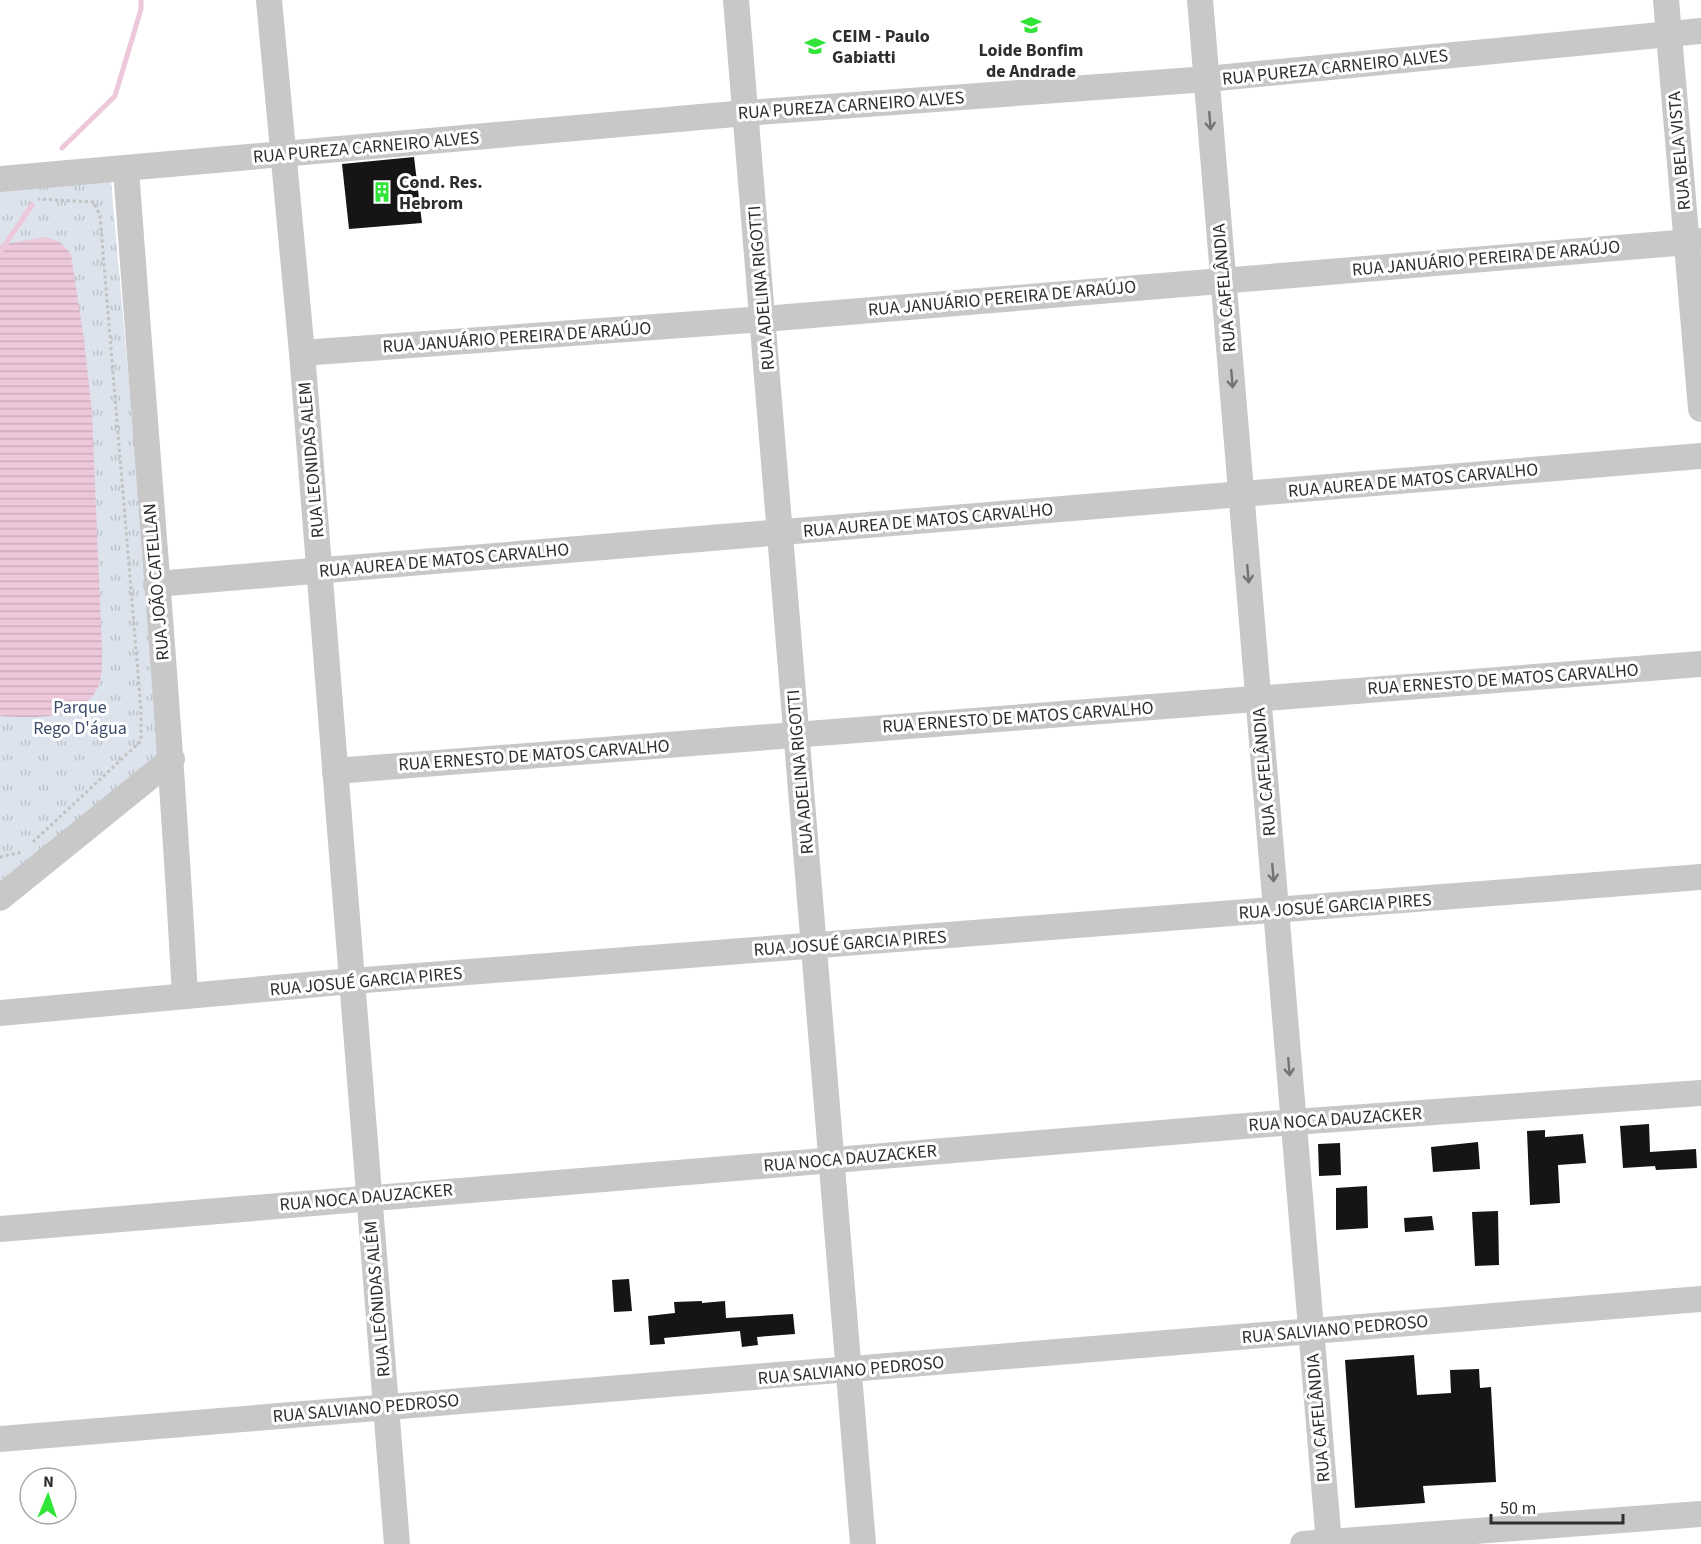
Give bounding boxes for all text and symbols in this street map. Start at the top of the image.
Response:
school or university icon: Loide Bonfim de Andrade [1019,13,1043,37]
place label: CEIM - Paulo Gabiatti [832,24,930,70]
school or university icon: CEIM - Paulo Gabiatti [803,34,827,58]
place label: Loide Bonfim de Andrade [979,38,1083,84]
street label: RUA PUREZA CARNEIRO ALVES [1221,43,1449,92]
street label: RUA PUREZA CARNEIRO ALVES [737,85,965,126]
street label: RUA BELA VISTA [1662,90,1697,211]
one-way arrow [1205,111,1216,131]
street label: RUA PUREZA CARNEIRO ALVES [252,125,480,170]
place label: Cond. Res. Hebrom [399,170,483,216]
building icon: Cond. Res. Hebrom [370,180,394,204]
street label: RUA ADELINA RIGOTTI [742,204,781,371]
street label: RUA CAFELÂNDIA [1206,222,1243,353]
street label: RUA JANUÁRIO PEREIRA DE ARAÚJO [1351,234,1621,283]
street label: RUA JANUÁRIO PEREIRA DE ARAÚJO [867,274,1137,323]
street label: RUA JANUÁRIO PEREIRA DE ARAÚJO [382,316,652,359]
one-way arrow [1227,369,1238,389]
street label: RUA LEONIDAS ALEM [292,381,331,539]
street label: RUA AUREA DE MATOS CARVALHO [1287,457,1539,504]
street label: RUA AUREA DE MATOS CARVALHO [802,497,1054,544]
street label: RUA JOÃO CATELLAN [137,502,176,662]
street label: RUA AUREA DE MATOS CARVALHO [318,537,570,584]
one-way arrow [1243,563,1254,583]
street label: RUA ERNESTO DE MATOS CARVALHO [1367,658,1640,701]
street label: RUA ADELINA RIGOTTI [781,688,820,855]
park label: Parque Rego D'água [33,695,127,741]
street label: RUA ERNESTO DE MATOS CARVALHO [882,696,1155,739]
street label: RUA CAFELÂNDIA [1246,706,1283,837]
street label: RUA ERNESTO DE MATOS CARVALHO [398,734,671,777]
one-way arrow [1268,862,1279,882]
street label: RUA JOSUÉ GARCIA PIRES [1238,887,1432,926]
street label: RUA JOSUÉ GARCIA PIRES [753,924,947,963]
street label: RUA JOSUÉ GARCIA PIRES [269,961,464,1002]
one-way arrow [1284,1056,1295,1076]
street label: RUA NOCA DAUZACKER [1247,1101,1423,1138]
street label: RUA NOCA DAUZACKER [762,1138,938,1179]
street label: RUA NOCA DAUZACKER [278,1177,454,1218]
street label: RUA LEÔNIDAS ALÉM [358,1220,397,1378]
street label: RUA SALVIANO PEDROSO [1241,1309,1429,1350]
street label: RUA SALVIANO PEDROSO [757,1350,945,1391]
street label: RUA CAFELÂNDIA [1300,1352,1337,1483]
street label: RUA SALVIANO PEDROSO [272,1388,460,1429]
north arrow [18,1466,78,1526]
text: N [43,1471,54,1493]
scale bar [1491,1487,1623,1525]
text: 50 m [1500,1496,1536,1521]

